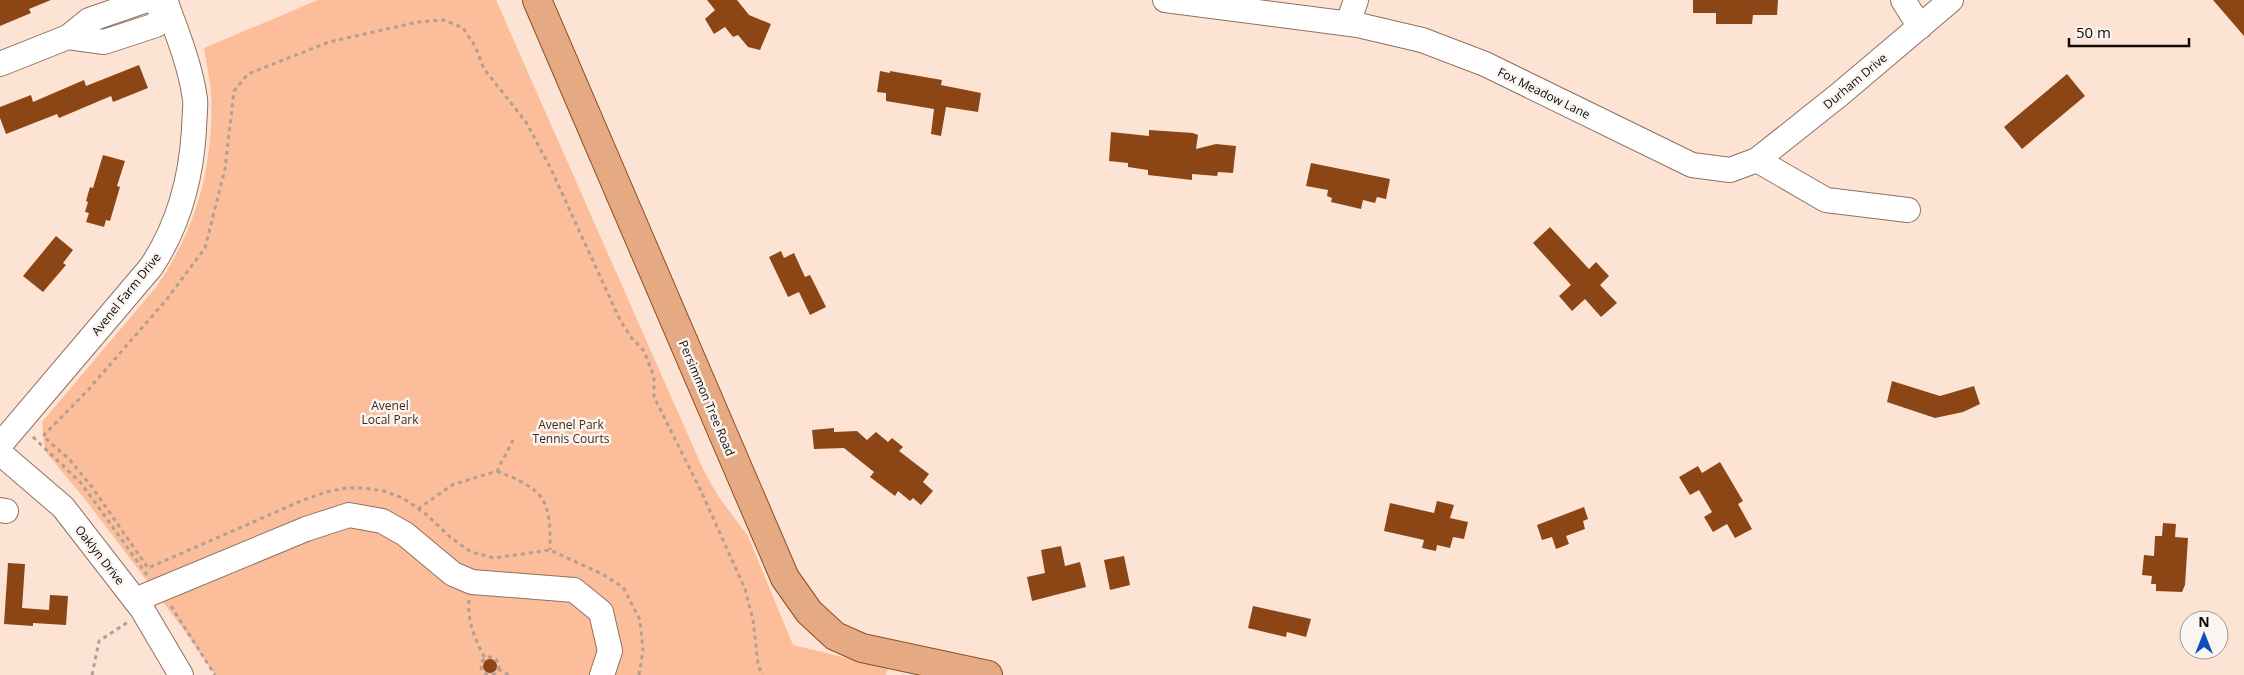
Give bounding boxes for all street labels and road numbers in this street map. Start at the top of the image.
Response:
street label: Durham Drive [1819,49,1891,113]
street label: Fox Meadow Lane [1495,63,1593,123]
street label: Avenel Farm Drive [87,249,165,339]
street label: Persimmon Tree Road [675,337,739,459]
street label: Oaklyn Drive [71,522,129,588]

